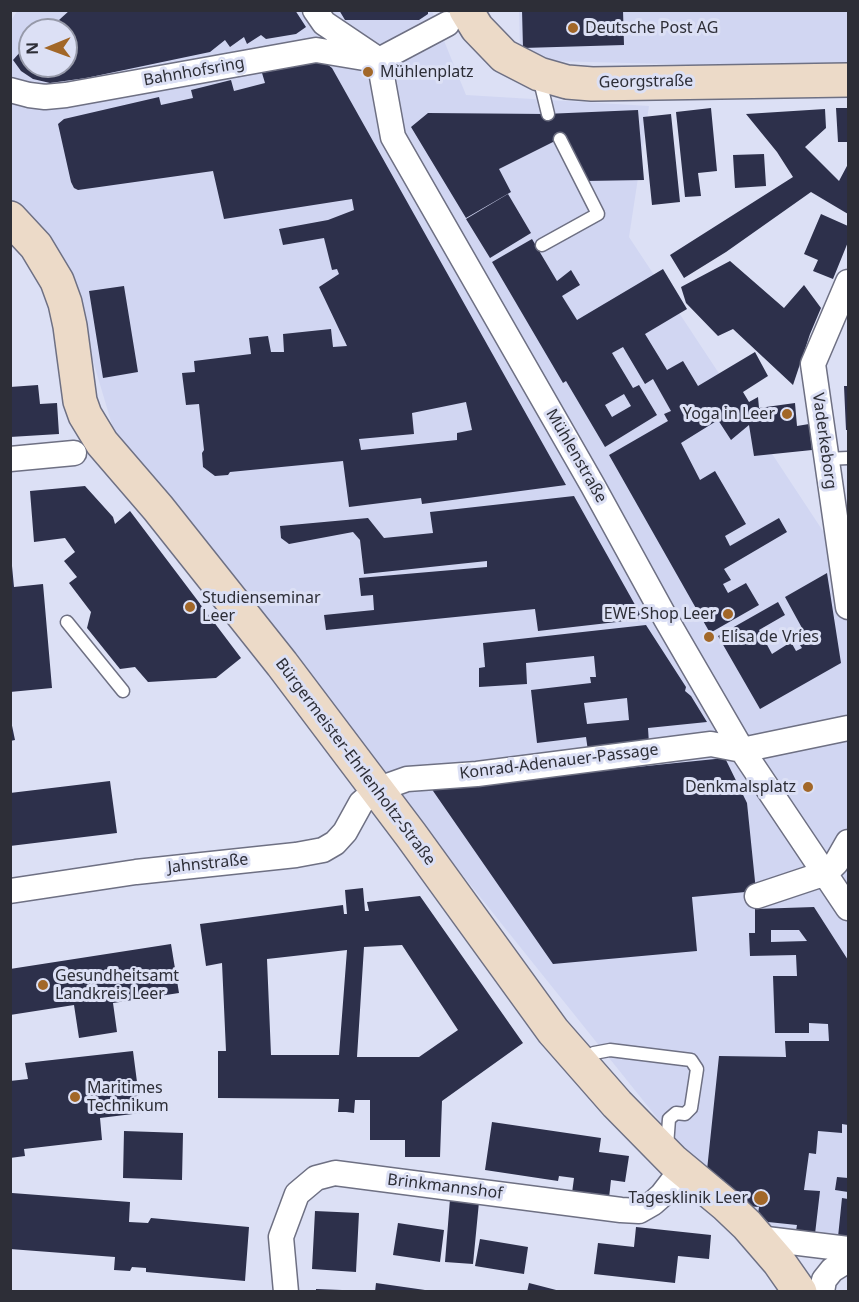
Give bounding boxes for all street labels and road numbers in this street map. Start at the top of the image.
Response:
street label: Bahnhofsring [142,54,246,90]
street label: Georgstraße [599,72,693,92]
street label: Vaderkeborg [808,392,840,490]
street label: Mühlenstraße [541,406,611,506]
street label: Bürgermeister-Ehrlenholtz-Straße [271,655,439,869]
street label: Konrad-Adenauer-Passage [458,740,660,784]
street label: Jahnstraße [167,850,249,878]
street label: Brinkmannshof [386,1170,504,1204]

